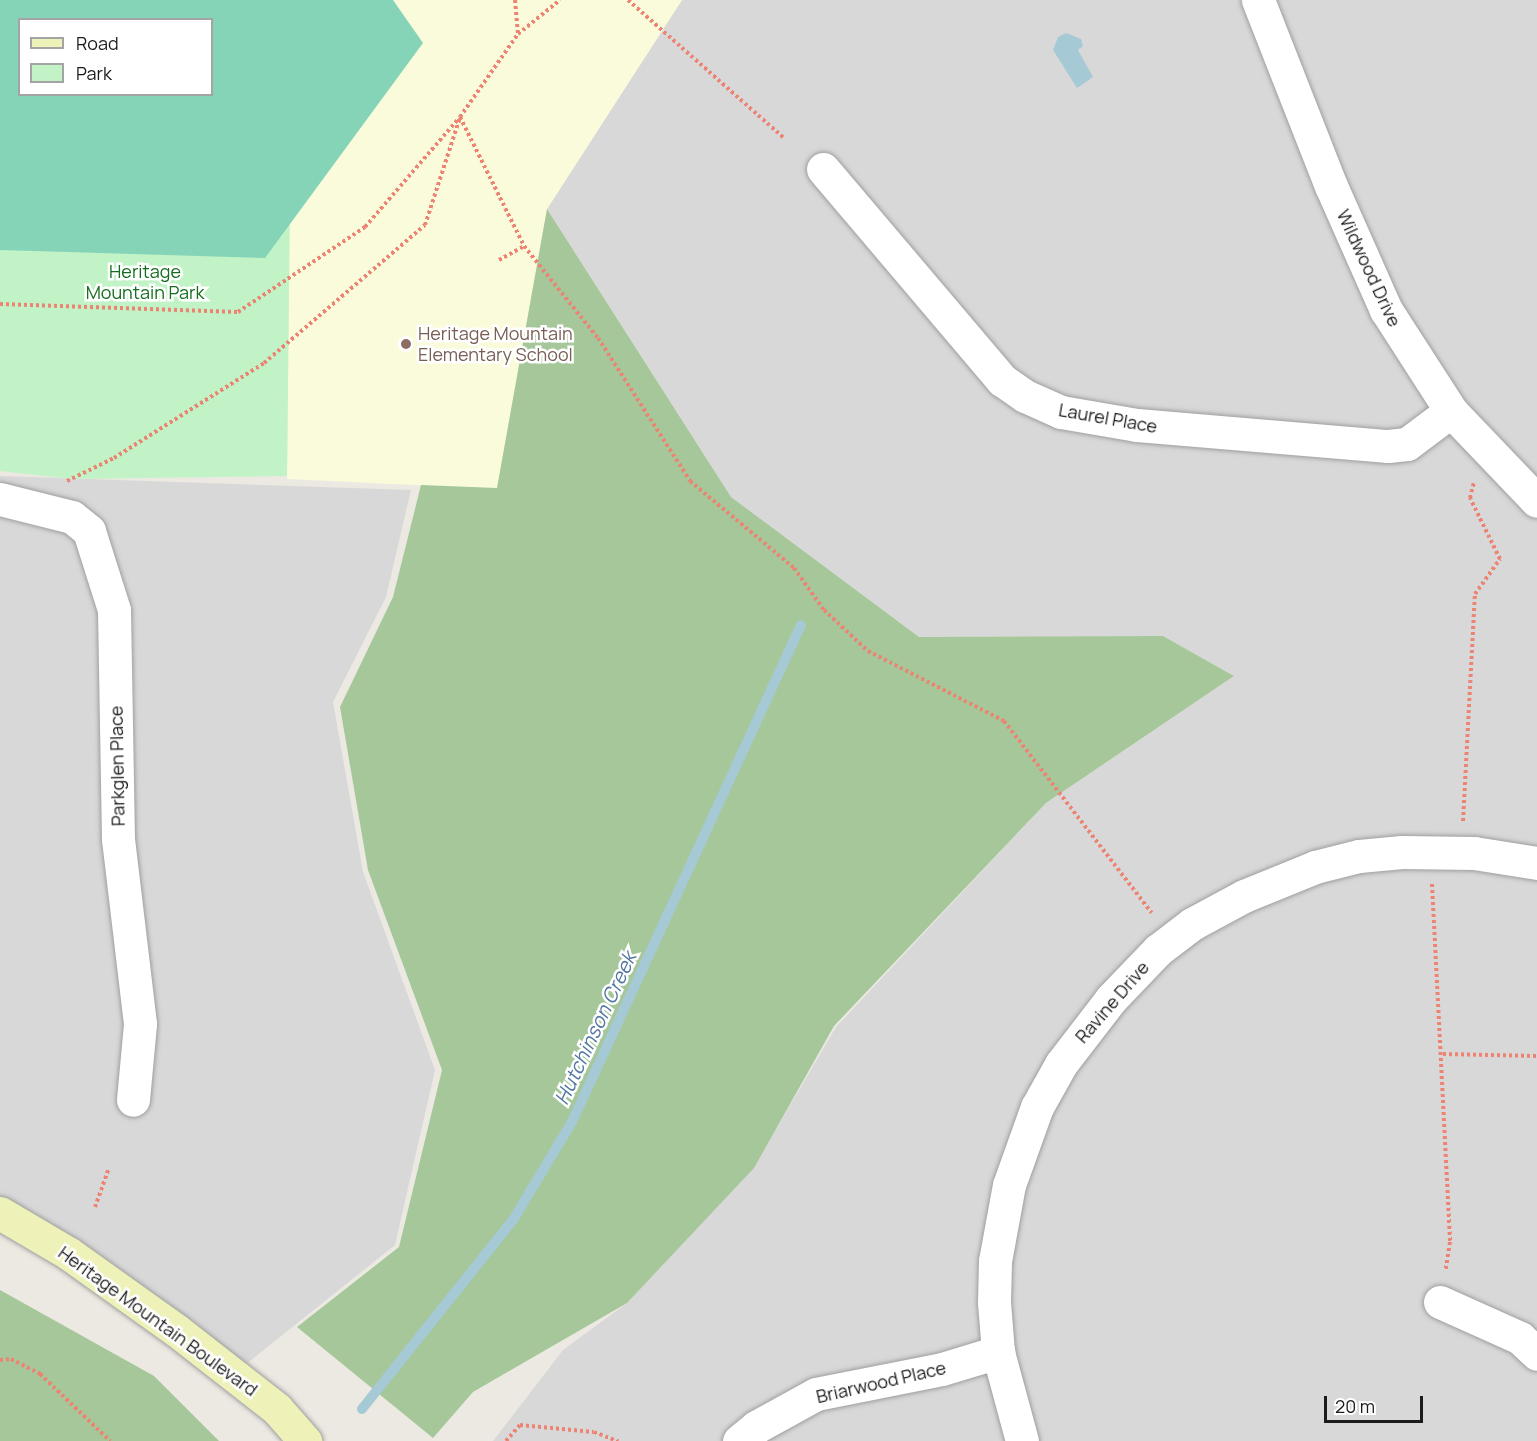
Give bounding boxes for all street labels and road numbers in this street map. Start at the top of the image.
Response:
street label: Wildwood Drive [1332,206,1406,330]
street label: Laurel Place [1057,399,1159,437]
street label: Parkglen Place [105,706,129,826]
street label: Ravine Drive [1071,957,1153,1047]
street label: Heritage Mountain Boulevard [54,1242,262,1400]
street label: Briarwood Place [814,1357,948,1407]

